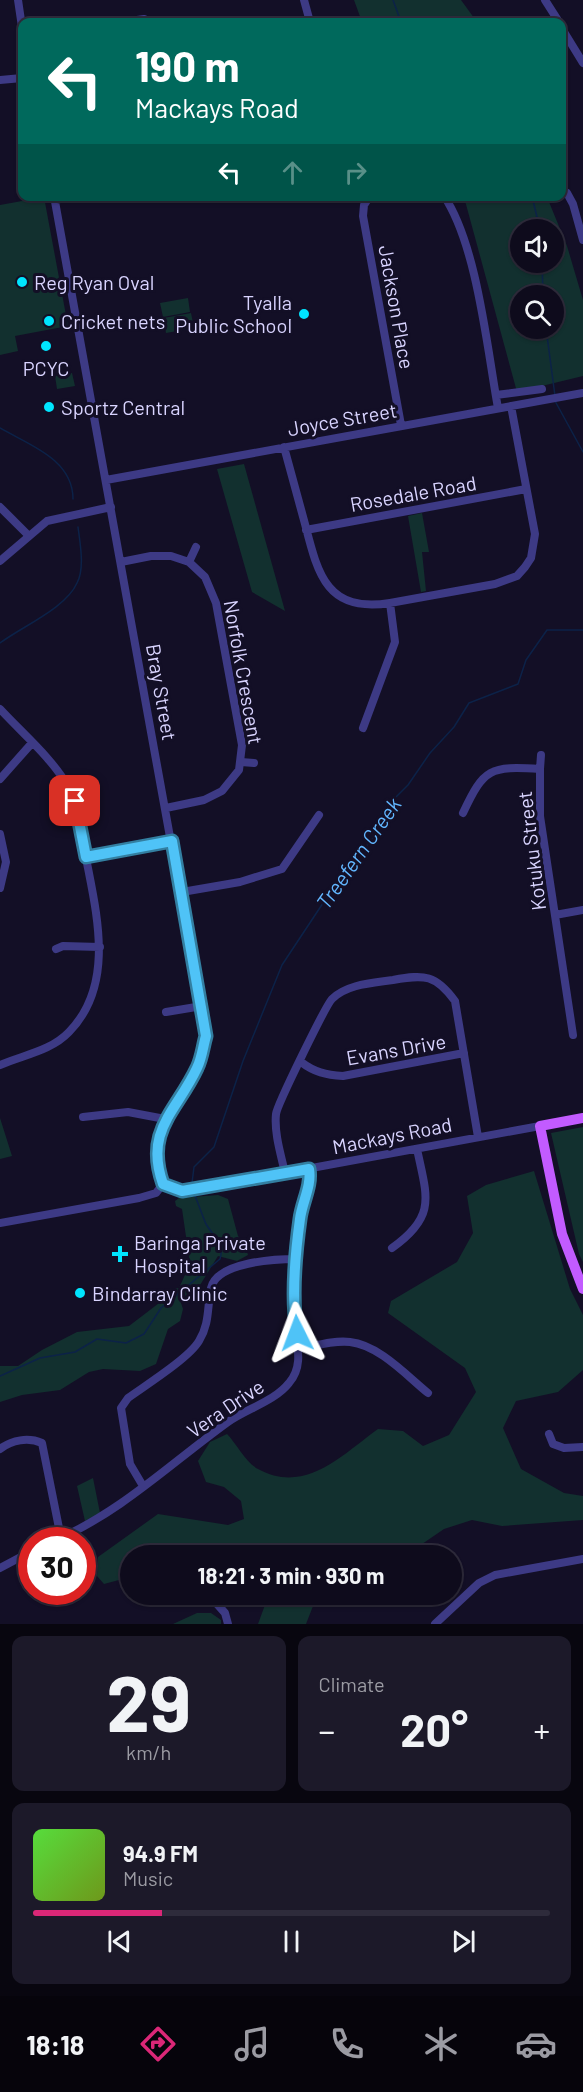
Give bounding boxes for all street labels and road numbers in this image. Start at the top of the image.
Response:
street label: Jackson Place [374,243,420,371]
street label: Joyce Street [285,398,399,440]
street label: Rosedale Road [348,470,478,516]
street label: Norfolk Crescent [219,598,269,746]
street label: Bray Street [142,642,182,742]
street label: Kotuku Street [512,790,550,912]
street label: Evans Drive [344,1028,448,1070]
street label: Mackays Road [330,1112,454,1158]
street label: Vera Drive [182,1374,268,1442]

